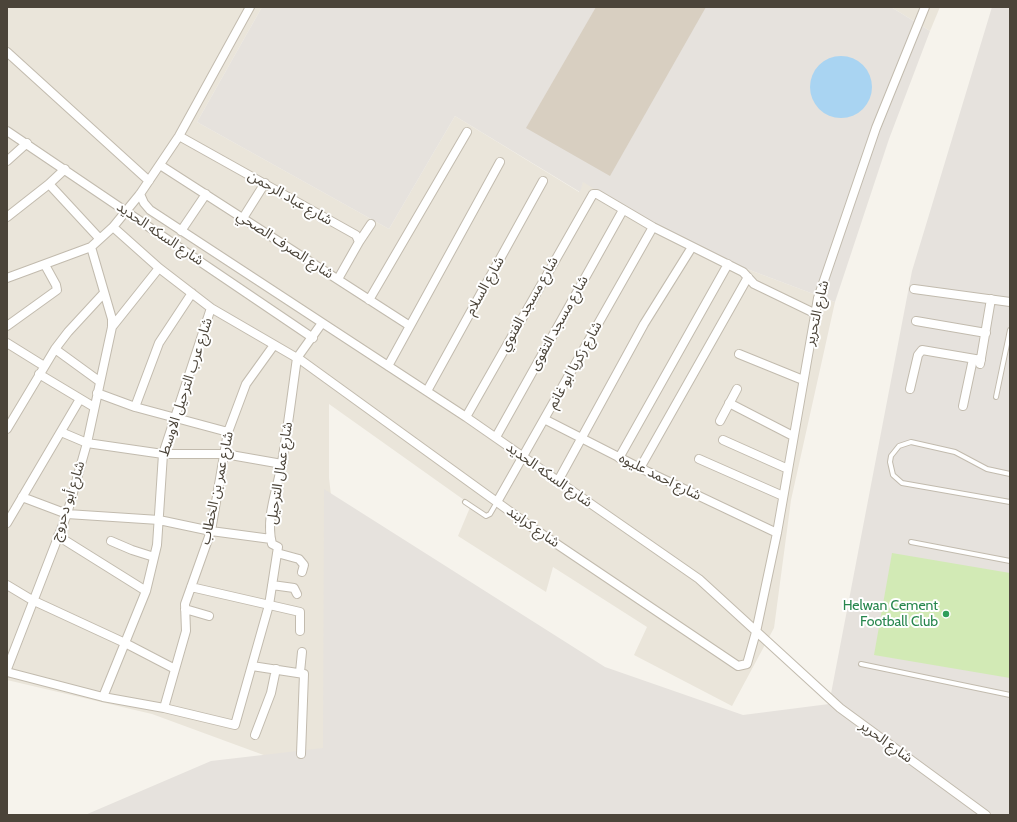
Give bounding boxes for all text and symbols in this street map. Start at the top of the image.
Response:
street label: شارع عباد الرحمن [245,167,335,229]
street label: شارع السكه الحديد [113,199,207,269]
street label: شارع الصرف الصحي [233,207,337,283]
street label: شارع السلام [462,254,508,318]
street label: شارع مسجد الفتوي [496,254,562,354]
street label: شارع مسجد التقوى [526,273,592,373]
street label: شارع التحرير [801,279,833,347]
street label: شارع عرب الترحيل الاوسط [156,316,216,458]
street label: شارع زكريا ابو غانم [544,319,606,411]
street label: شارع عمال الترحيل [264,421,296,525]
street label: شارع عمر بن الخطاب [197,430,237,546]
street label: شارع السكه الحديد [503,439,595,511]
street label: شارع احمد عليوه [616,450,704,504]
street label: شارع أبو دحروج [47,459,89,543]
street label: شارع كرابند [503,503,563,551]
place label: Helwan Cement Football Club [843,598,938,630]
marker: Helwan Cement Football Club [941,609,951,619]
street label: شارع الحرير [856,717,916,767]

